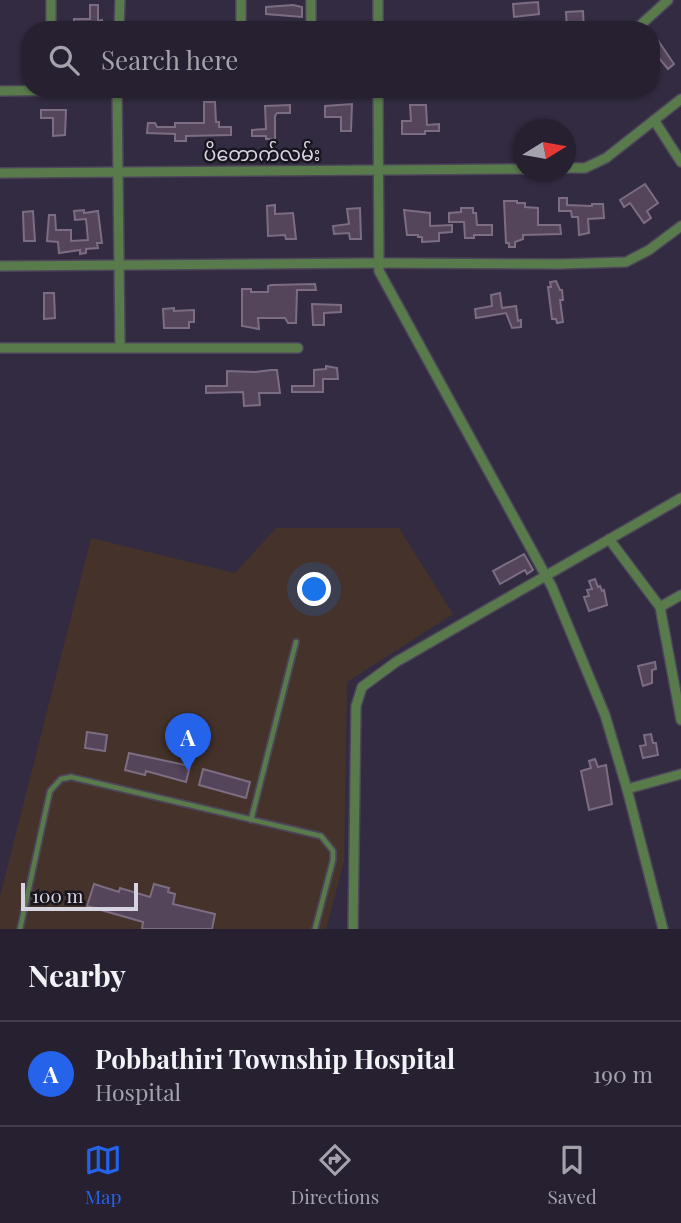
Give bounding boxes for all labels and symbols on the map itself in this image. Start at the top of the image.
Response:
north arrow [513,119,576,182]
street label: ပိတောက်လမ်း [204,140,320,166]
your location [297,572,331,606]
pin: A [165,713,211,771]
scale bar [21,880,138,912]

